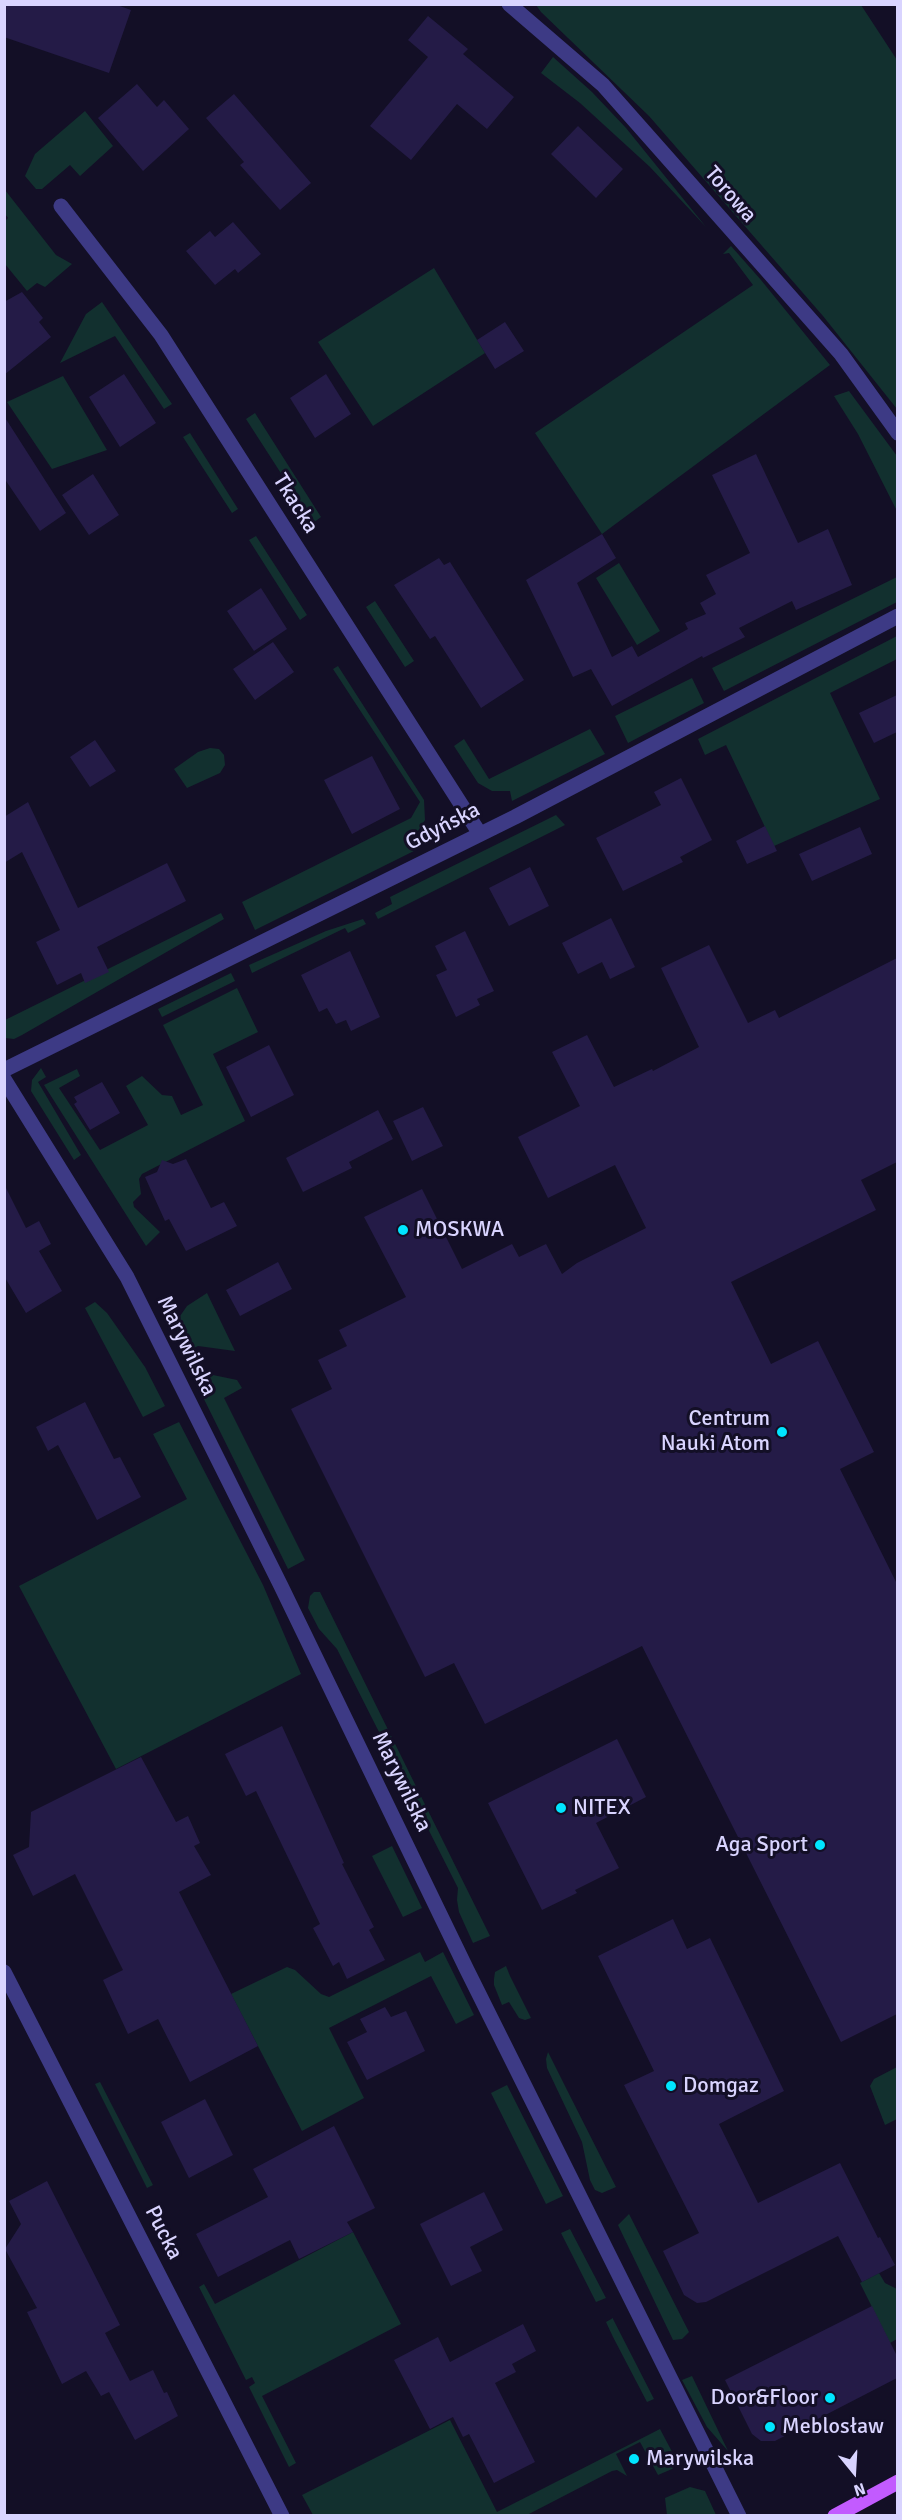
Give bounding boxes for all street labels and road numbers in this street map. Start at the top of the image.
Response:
street label: Torowa [698,161,762,229]
street label: Tkacka [266,469,324,539]
street label: Gdyńska [401,797,485,857]
street label: Marywilska [150,1292,222,1400]
street label: Marywilska [365,1728,437,1836]
street label: Pucka [138,2202,188,2264]

